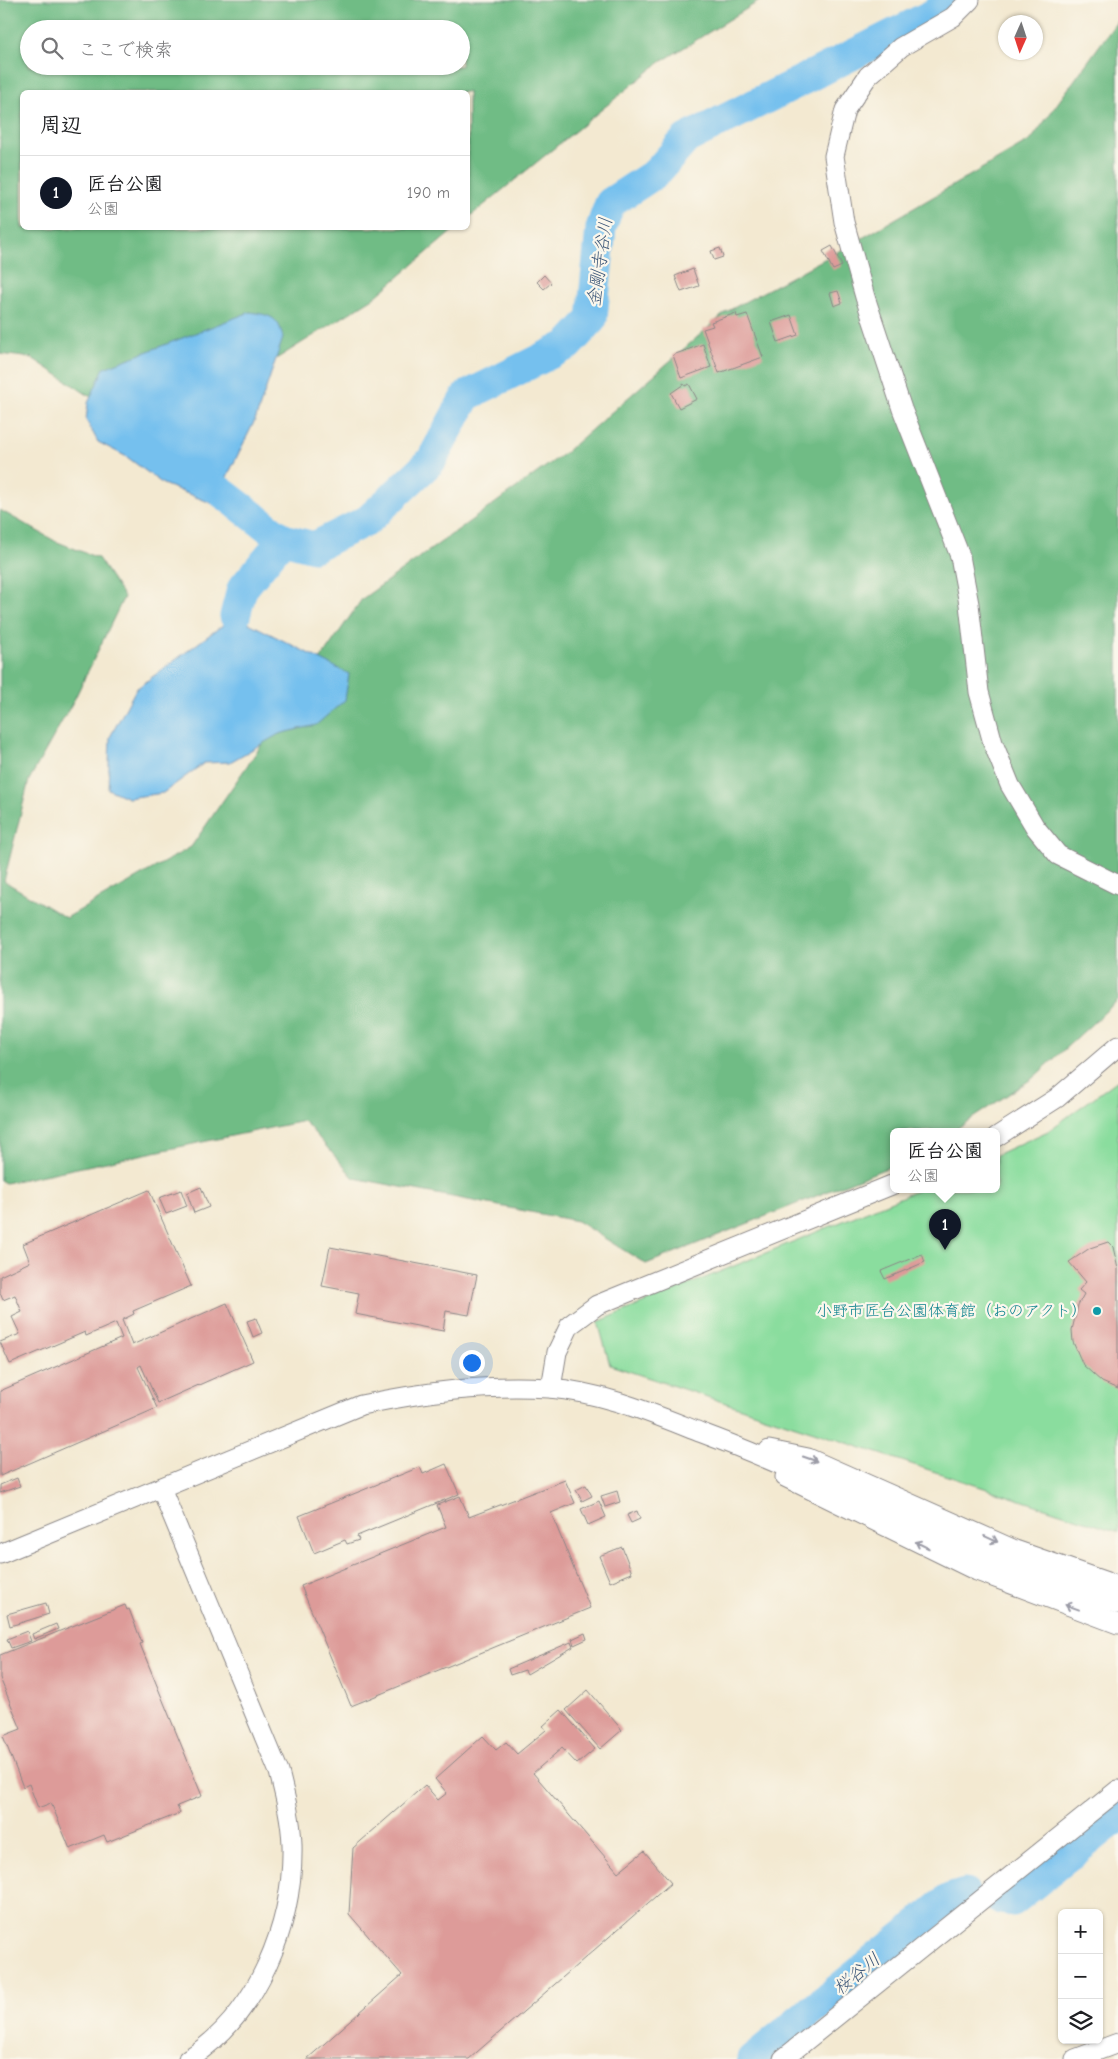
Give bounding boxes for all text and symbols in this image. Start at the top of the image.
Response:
north arrow [998,15,1043,60]
search box [20,20,470,75]
icon: search [38,34,66,62]
text: ここで検索 [78,39,173,61]
text: 周辺 [40,113,82,137]
text: 匠台公園 [87,173,163,195]
text: 1 [53,184,59,202]
text: 190 m [407,184,450,202]
text: 公園 [87,200,119,218]
water label: 金剛寺谷川 [583,216,617,308]
popup [890,1128,1000,1193]
text: 匠台公園 [907,1140,983,1162]
text: 公園 [907,1167,939,1185]
pin: 1 [929,1209,961,1250]
place label: 小野市匠台公園体育館（おのアクト） [816,1302,1087,1320]
marker: 小野市匠台公園体育館（おのアクト） [1091,1305,1103,1317]
your location [459,1350,485,1376]
one-way arrow [802,1455,818,1465]
one-way arrow [983,1535,998,1545]
one-way arrow [915,1540,930,1550]
one-way arrow [1065,1602,1080,1611]
map controls [1058,1909,1103,2044]
button: + [1058,1909,1103,1954]
water label: 桜谷川 [829,1949,885,1999]
button: − [1058,1954,1103,1999]
button: layers [1058,1999,1103,2044]

